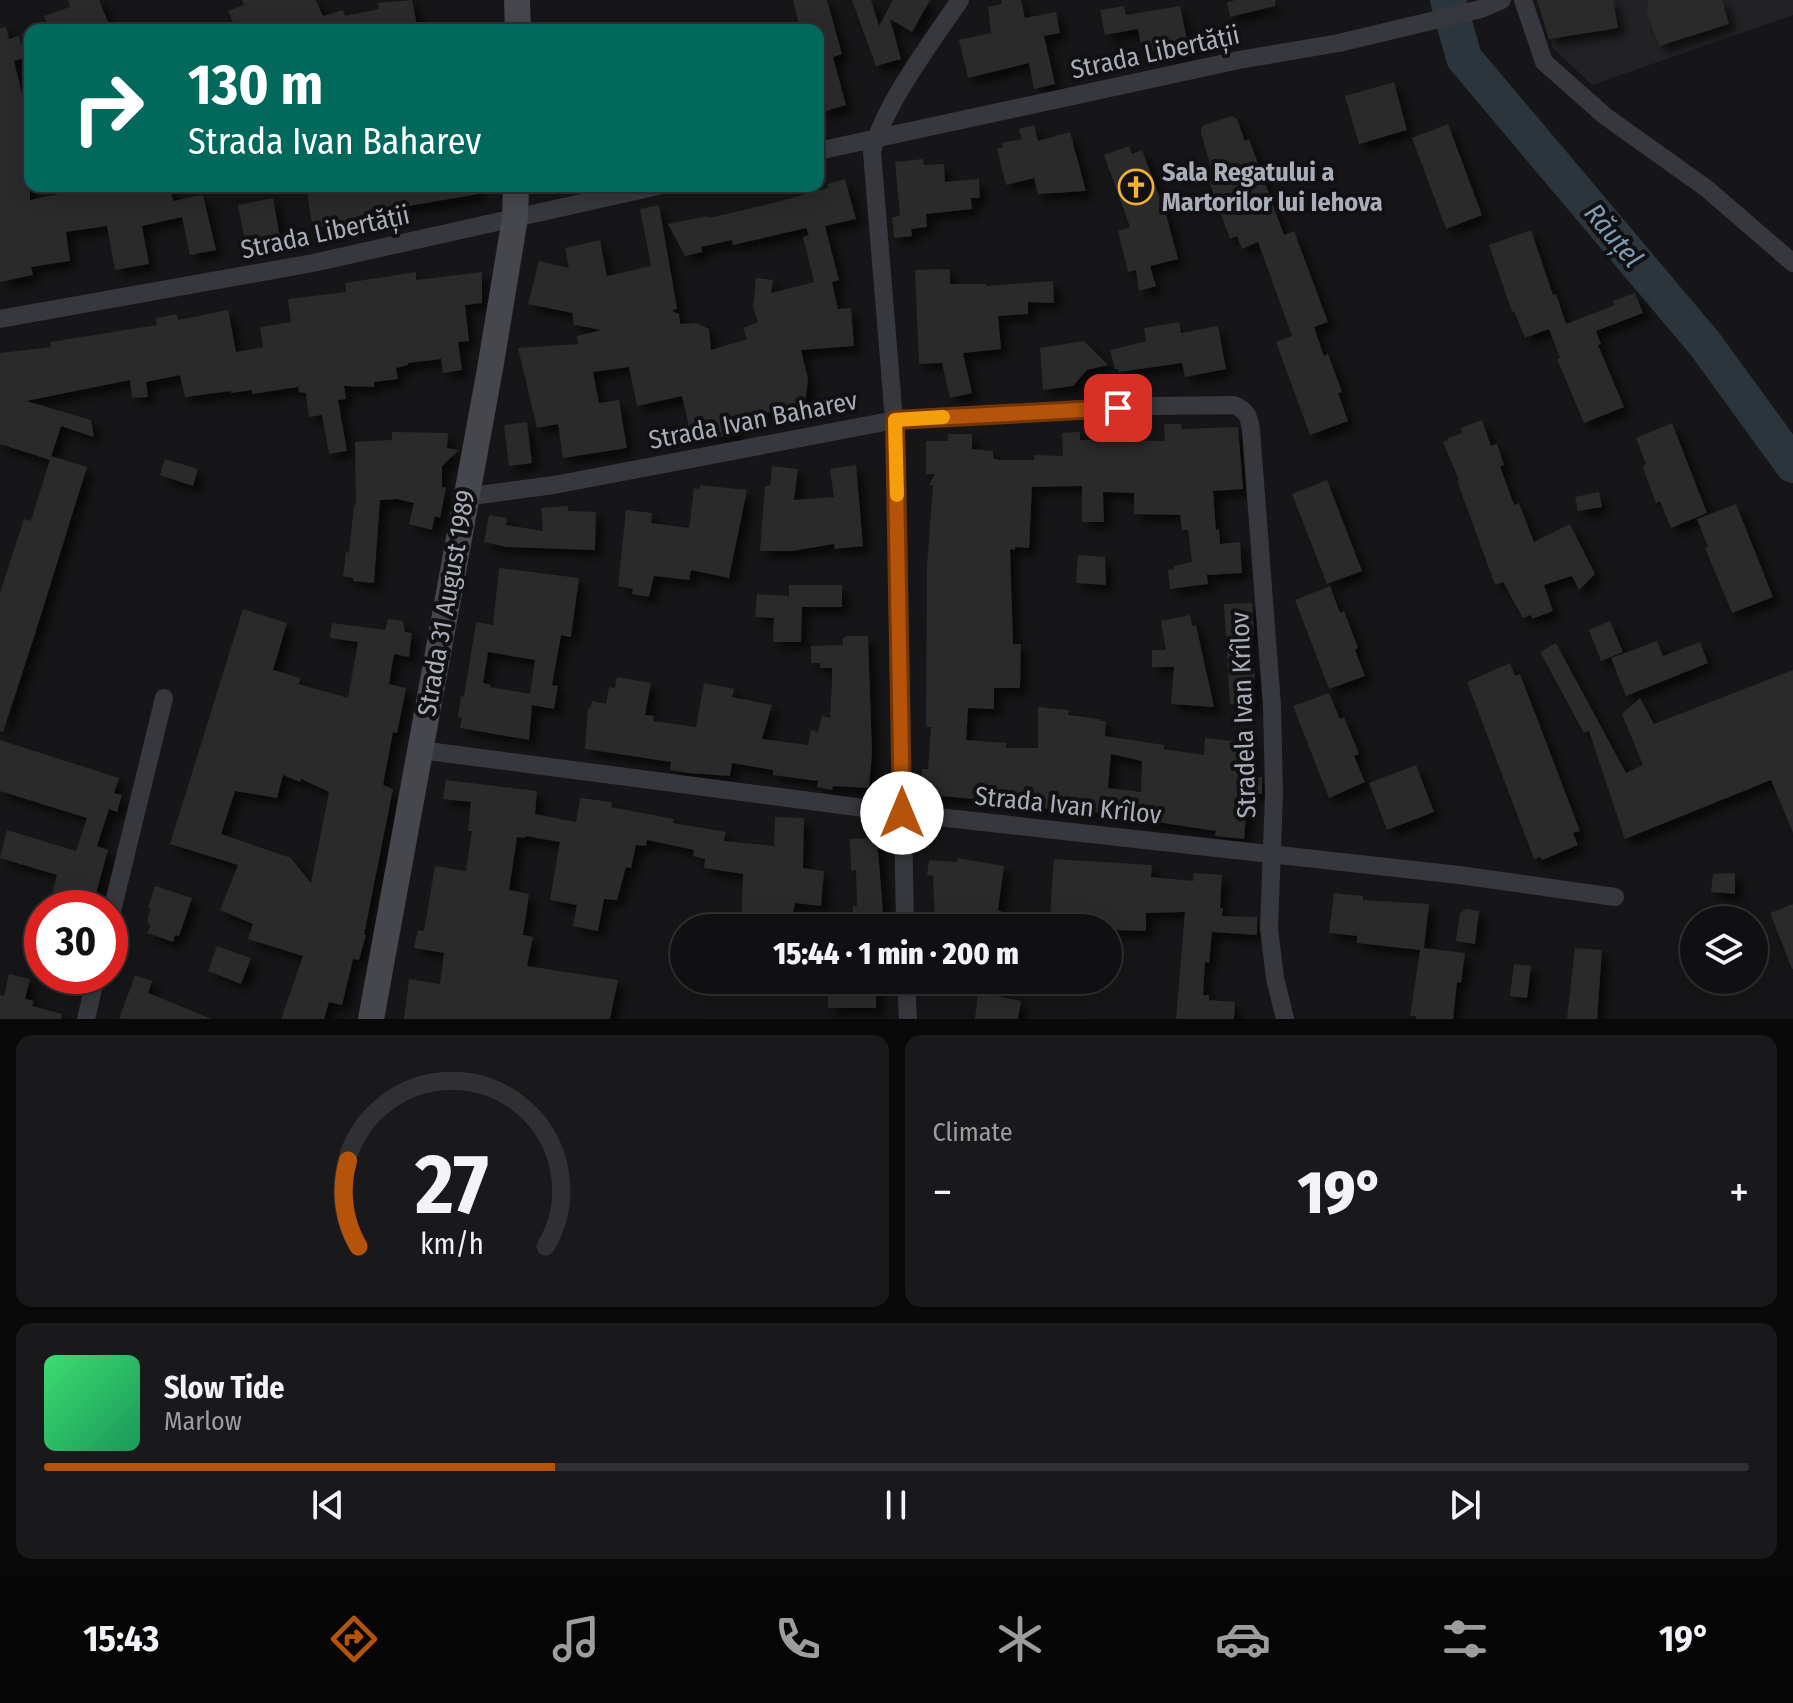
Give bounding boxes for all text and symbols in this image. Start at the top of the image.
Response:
street label: Strada Libertății [1068,19,1243,86]
text: 130 m [188,52,323,119]
icon: right [56,56,160,160]
text: Strada Ivan Baharev [188,120,481,164]
place label: Sala Regatului a Martorilor lui Iehova [1162,157,1383,218]
church icon: Sala Regatului a Martorilor lui Iehova [1117,168,1155,206]
water label: Răuțel [1577,197,1650,275]
street label: Strada Libertății [238,199,413,266]
pin [1084,374,1152,442]
street label: Strada Ivan Baharev [646,385,860,456]
icon: arrive [1096,386,1140,430]
street label: Strada 31 August 1989 [411,488,482,719]
street label: Stradela Ivan Krîlov [1224,611,1263,819]
position arrow [860,771,944,855]
street label: Strada Ivan Krîlov [973,780,1163,831]
speed limit sign: 30 [24,890,128,994]
map controls [1680,906,1768,994]
button: layers [1680,906,1768,994]
text: 15:44 · 1 min · 200 m [773,936,1019,972]
text: Climate [933,1117,1013,1148]
text: 27 [414,1135,489,1235]
text: 19° [1298,1157,1384,1229]
text: − [933,1166,952,1219]
text: + [1729,1166,1749,1219]
text: km/h [420,1227,484,1262]
text: Slow Tide [164,1370,285,1406]
text: Marlow [164,1406,242,1437]
icon: previous [306,1483,350,1527]
icon: pause [874,1483,918,1527]
icon: next [1443,1483,1487,1527]
icon: directions [326,1611,382,1667]
icon: music [548,1611,604,1667]
icon: phone [770,1611,826,1667]
icon: climate [992,1611,1048,1667]
icon: car [1215,1611,1271,1667]
icon: filters [1437,1611,1493,1667]
text: 15:43 [83,1617,159,1661]
text: 19° [1659,1617,1710,1661]

